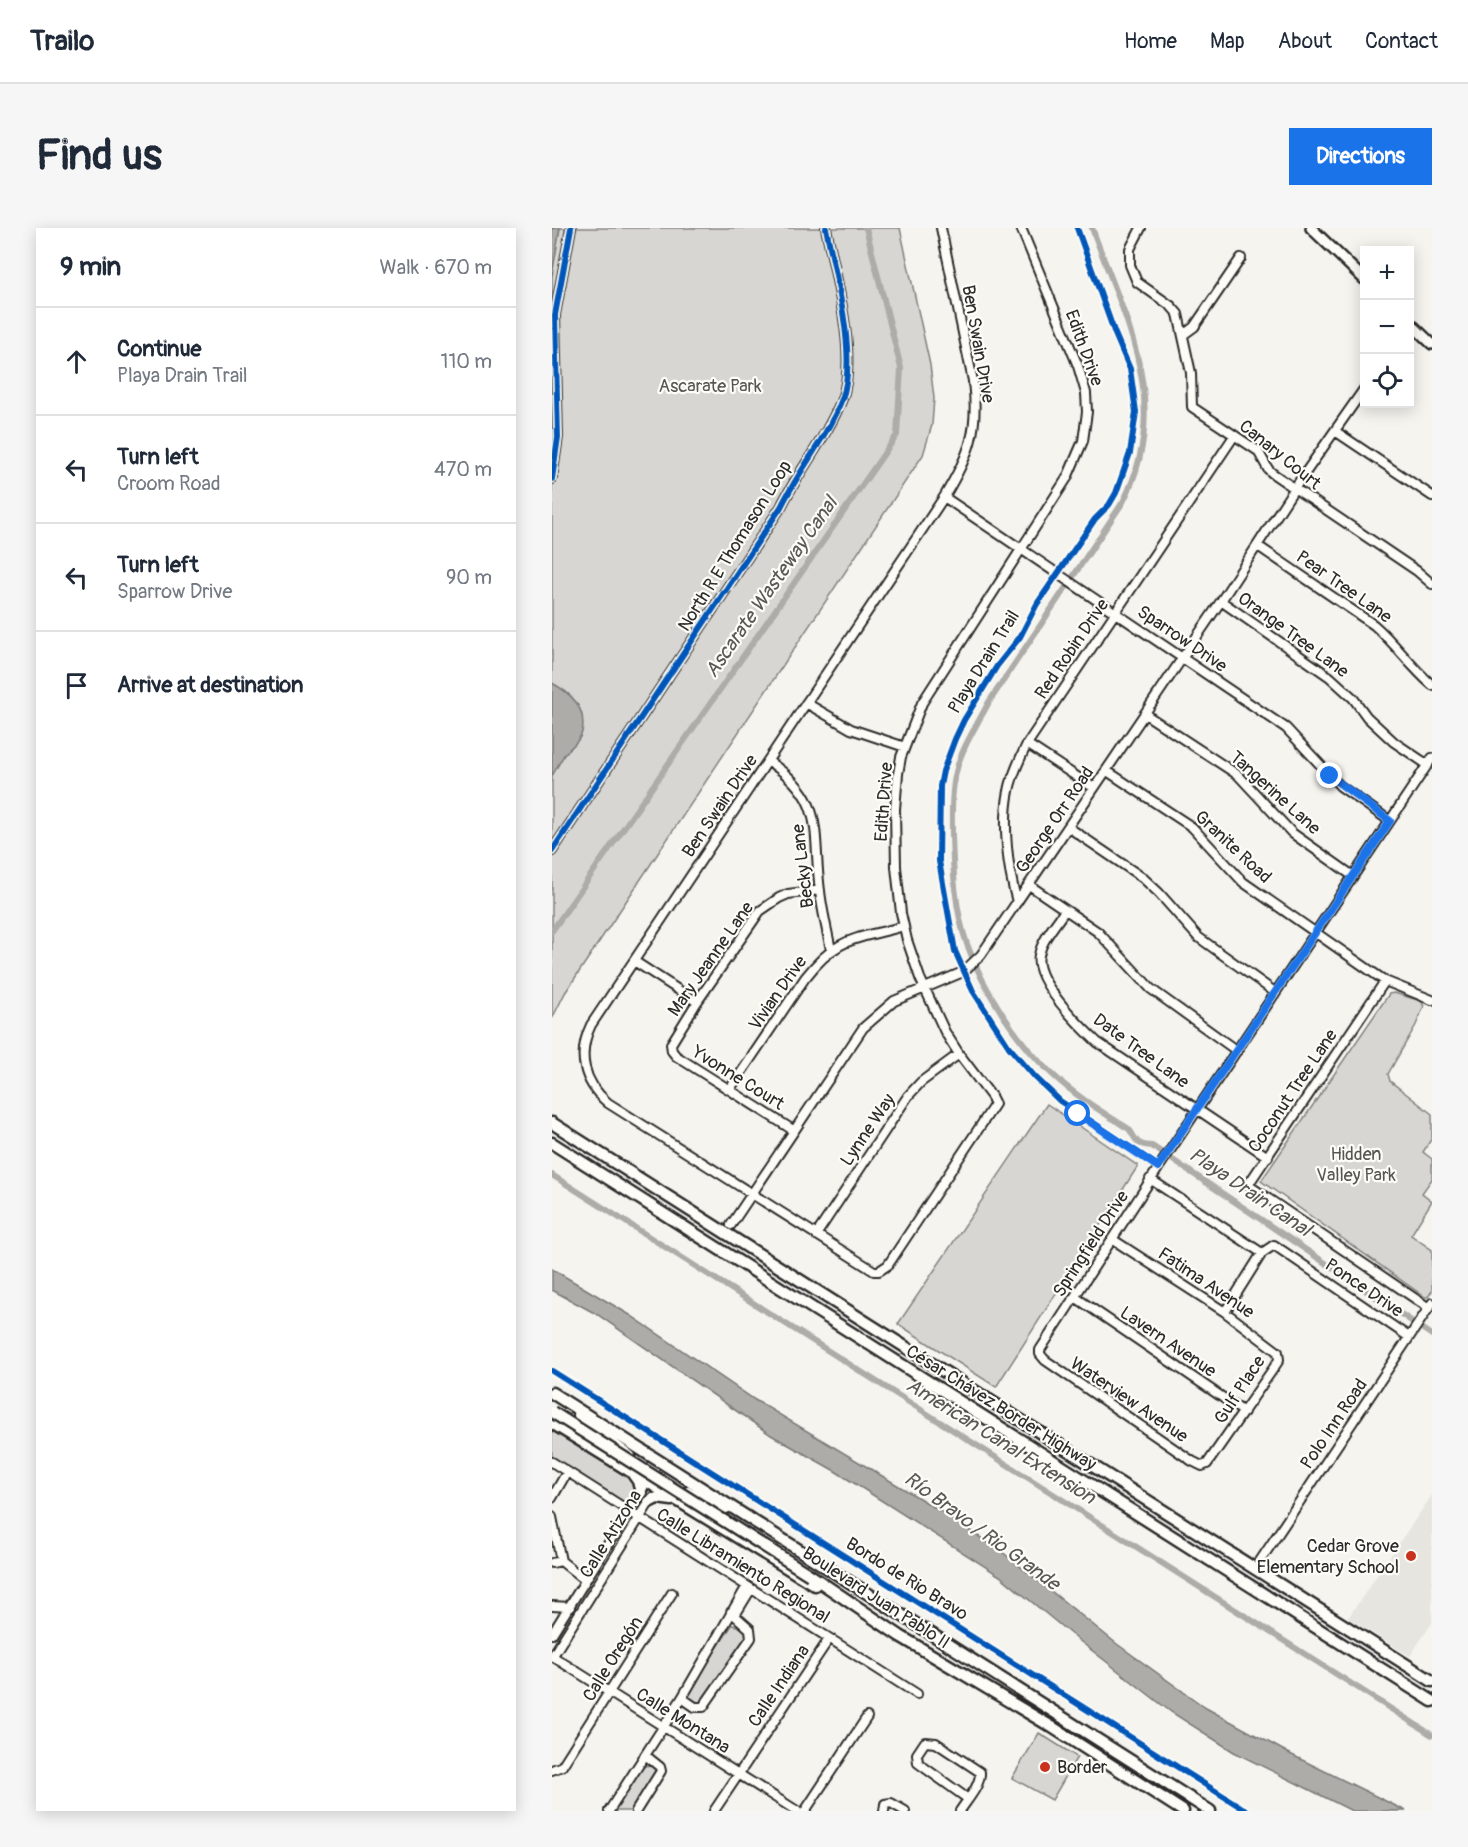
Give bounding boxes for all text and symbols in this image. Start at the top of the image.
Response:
text: Trailo [30,24,94,59]
text: Home [1124,28,1177,55]
text: Map [1210,28,1245,55]
text: About [1278,28,1332,55]
text: Contact [1365,28,1438,55]
button: Directions [1289,128,1432,185]
text: Find us [36,130,162,182]
map controls [1360,246,1414,408]
button: + [1360,246,1414,300]
text: 9 min [60,251,121,283]
text: Walk · 670 m [380,255,492,280]
street label: Ben Swain Drive [956,283,1000,405]
button: − [1360,300,1414,354]
street label: Edith Drive [1060,307,1108,389]
text: Continue [117,335,201,363]
icon: ahead [60,345,93,378]
text: 110 m [441,349,492,374]
button: locate [1360,354,1414,408]
text: Playa Drain Trail [117,363,248,388]
park label: Ascarate Park [658,375,762,398]
street label: Canary Court [1234,415,1326,496]
text: Turn left [117,443,199,471]
icon: left [60,453,93,486]
street label: North R E Thomason Loop [673,456,797,636]
text: 470 m [434,457,492,482]
text: Croom Road [117,471,220,496]
water label: Ascarate Wasteway Canal [699,490,844,682]
street label: Pear Tree Lane [1292,546,1396,629]
text: Turn left [117,551,199,579]
icon: left [60,561,93,594]
text: 90 m [446,565,492,590]
text: Sparrow Drive [117,579,232,604]
street label: Orange Tree Lane [1233,587,1353,683]
street label: Red Robin Drive [1030,594,1114,704]
street label: Sparrow Drive [1133,600,1232,678]
street label: Playa Drain Trail [943,606,1025,718]
icon: arrive [60,669,93,702]
text: Arrive at destination [117,671,303,699]
street label: Tangerine Lane [1225,746,1325,840]
street label: Ben Swain Drive [677,750,763,862]
street label: Edith Drive [870,761,898,842]
street label: George Orr Road [1011,762,1099,878]
route end [1316,762,1342,788]
street label: Granite Road [1190,806,1276,888]
street label: Becky Lane [786,823,820,909]
street label: Mary Jeanne Lane [663,897,759,1021]
street label: Vivian Drive [744,951,812,1035]
street label: Date Tree Lane [1088,1008,1194,1094]
street label: Coconut Tree Lane [1243,1025,1343,1157]
street label: Yvonne Court [687,1040,789,1116]
street label: Lynne Way [835,1089,901,1171]
route start [1064,1100,1090,1126]
water label: Playa Drain Canal [1184,1142,1318,1243]
park label: Hidden Valley Park [1316,1143,1396,1187]
street label: Springfield Drive [1048,1186,1134,1302]
street label: Fatima Avenue [1153,1242,1259,1324]
street label: Ponce Drive [1320,1253,1408,1323]
street label: Lavern Avenue [1115,1301,1221,1383]
street label: César Chávez Border Highway [902,1340,1101,1476]
street label: Gulf Place [1209,1351,1271,1429]
street label: Waterview Avenue [1066,1352,1192,1448]
water label: American Canal Extension [902,1373,1102,1510]
street label: Polo Inn Road [1295,1374,1373,1474]
water label: Río Bravo / Rio Grande [899,1466,1066,1597]
street label: Calle Arizona [575,1486,647,1582]
street label: Calle Libramiento Regional [652,1503,834,1629]
street label: Bordo de Rio Bravo [842,1532,973,1626]
place label: Cedar Grove Elementary School [1257,1535,1399,1579]
street label: Boulevard Juan Pablo II [798,1542,954,1654]
marker: Cedar Grove Elementary School [1404,1549,1418,1563]
street label: Calle Oregón [578,1612,648,1706]
street label: Calle Indiana [743,1640,815,1732]
street label: Calle Montana [632,1683,734,1759]
place label: Border [1057,1756,1108,1779]
marker: Border [1038,1760,1052,1774]

